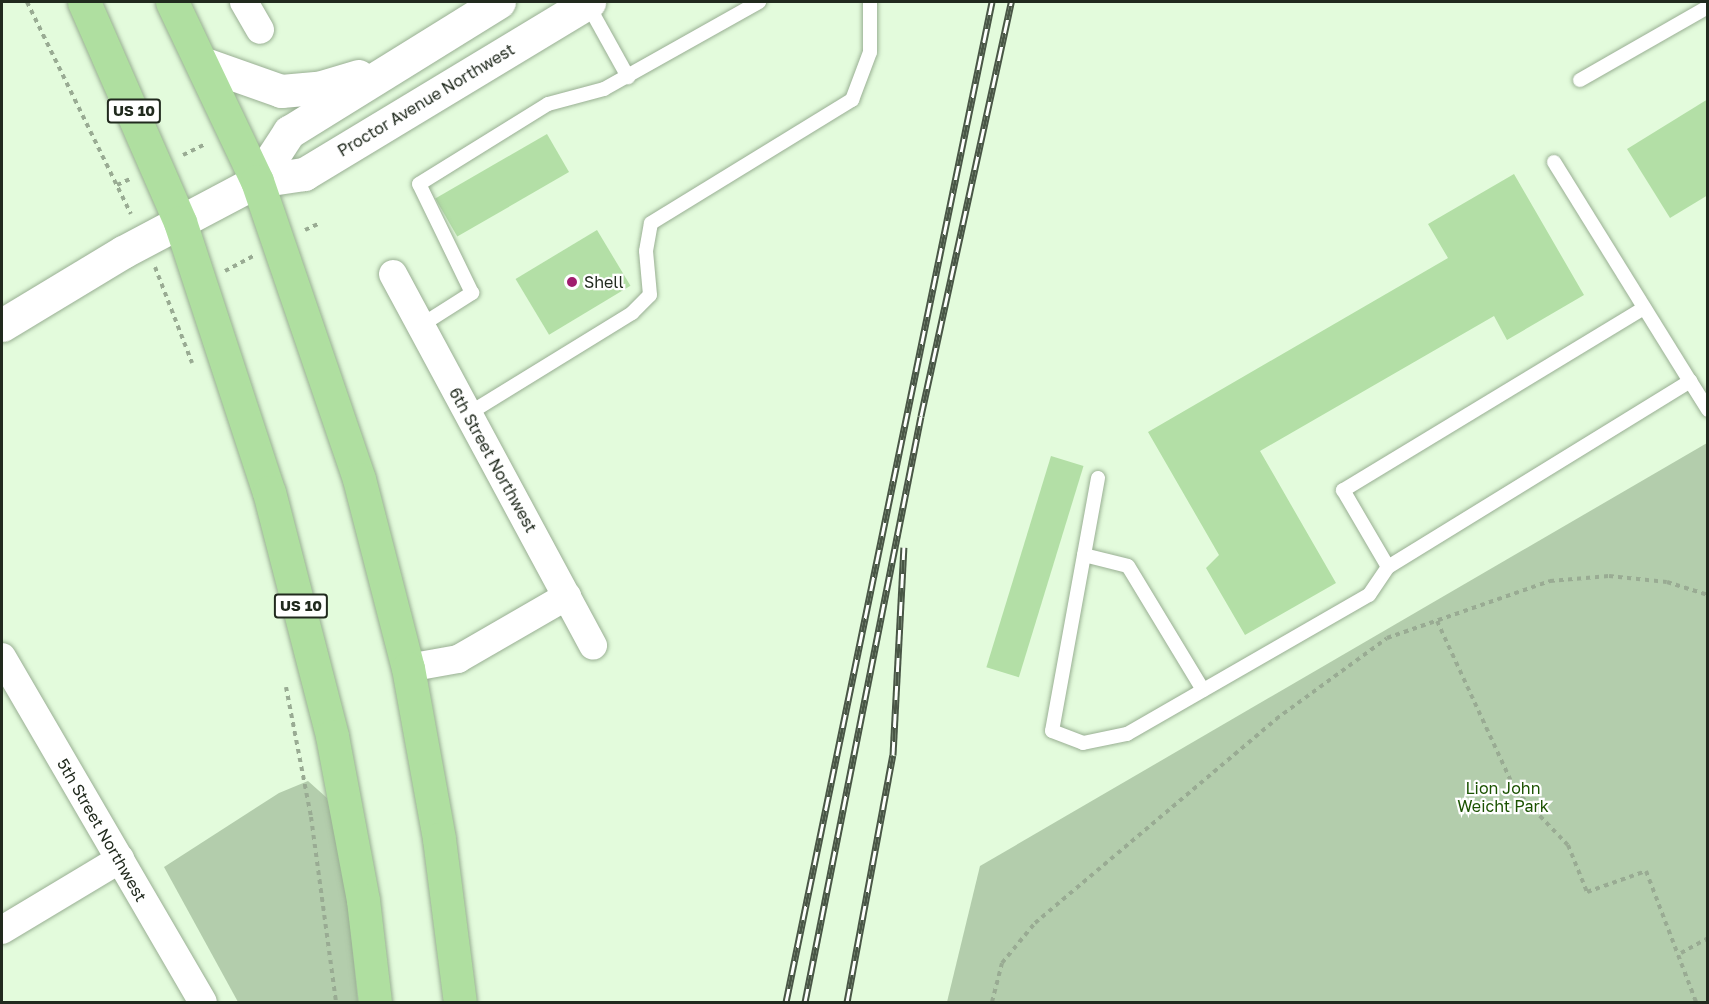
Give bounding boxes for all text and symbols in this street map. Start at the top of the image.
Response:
street label: Proctor Avenue Northwest [334,40,518,160]
road number: US 10 [106,99,162,123]
place label: Shell [584,272,624,292]
marker: Shell [565,275,579,289]
street label: 6th Street Northwest [445,384,541,536]
road number: US 10 [272,594,330,618]
street label: 5th Street Northwest [53,755,151,905]
park label: Lion John Weicht Park [1457,778,1549,816]

